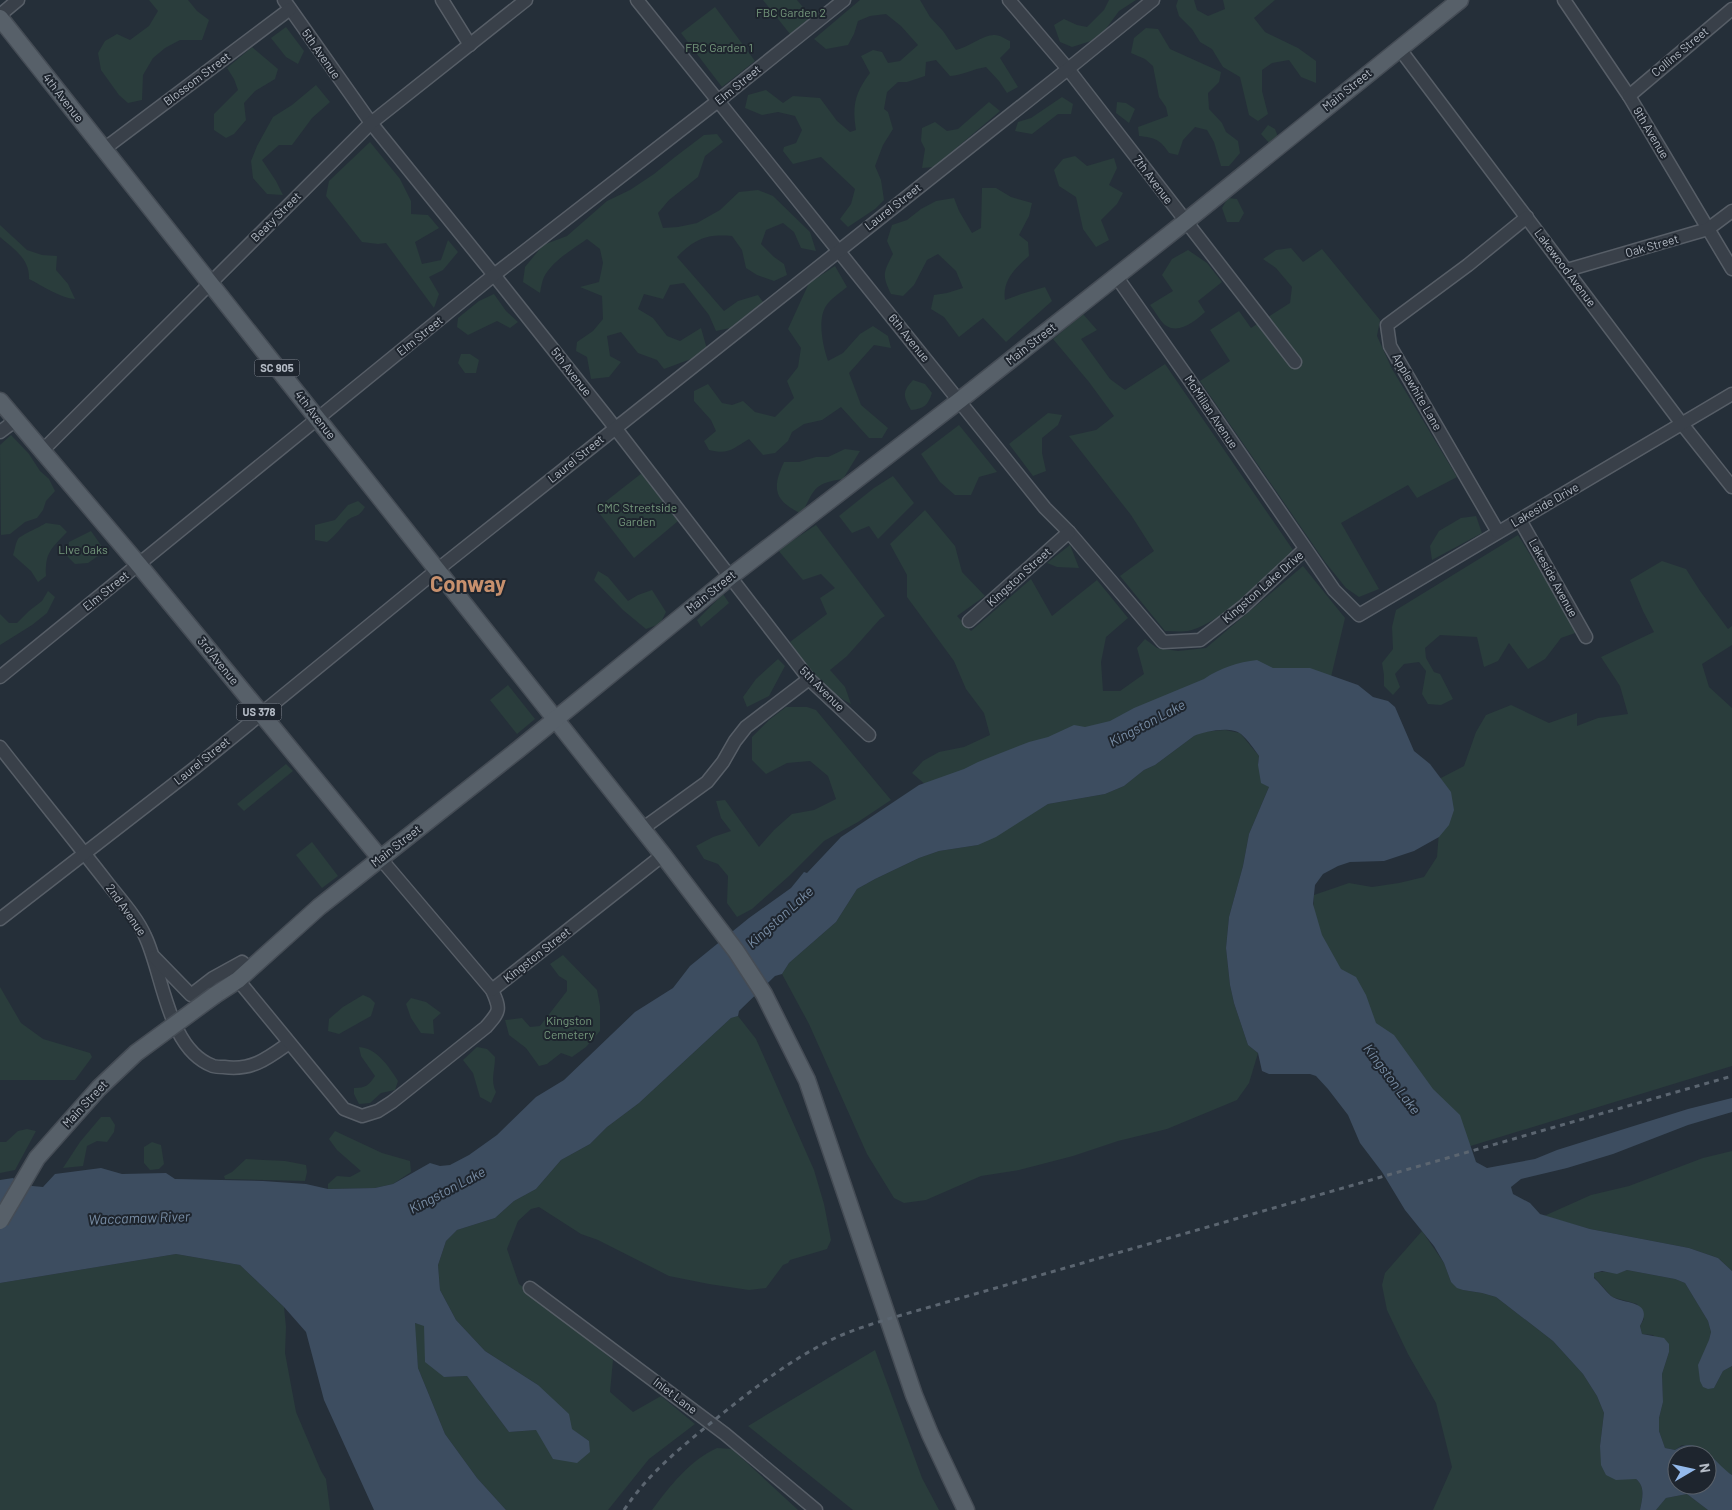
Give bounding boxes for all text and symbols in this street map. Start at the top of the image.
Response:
park label: FBC Garden 2 [756,5,826,19]
street label: Collins Street [1648,23,1711,79]
street label: 5th Avenue [300,26,344,81]
park label: FBC Garden 1 [685,40,753,54]
street label: Blossom Street [160,49,232,108]
street label: Elm Street [712,61,763,107]
street label: Main Street [1319,65,1374,113]
street label: 4th Avenue [40,70,87,125]
street label: 9th Avenue [1631,104,1673,161]
street label: 7th Avenue [1131,152,1177,206]
street label: Laurel Street [861,180,923,233]
street label: Beaty Street [247,188,303,244]
street label: Lakewood Avenue [1532,226,1600,309]
street label: Oak Street [1624,231,1680,259]
street label: 6th Avenue [886,311,933,364]
street label: Elm Street [394,312,445,358]
street label: Main Street [1003,319,1058,367]
street label: 5th Avenue [549,344,595,398]
street label: Applewhite Lane [1390,351,1446,432]
road number: SC 905 [254,359,300,376]
street label: McMillan Avenue [1182,372,1241,451]
street label: 4th Avenue [292,387,339,442]
street label: Laurel Street [545,431,606,485]
street label: Lakeside Drive [1508,479,1581,529]
park label: CMC Streetside Garden [597,500,677,528]
street label: Lakeside Avenue [1527,536,1581,619]
park label: LIve Oaks [58,542,108,556]
street label: Kingston Street [983,544,1053,609]
street label: Kingston Lake Drive [1219,547,1306,625]
street label: Elm Street [80,567,131,613]
street label: Main Street [683,567,738,615]
district label: Conway [430,570,506,596]
street label: 3rd Avenue [195,634,242,687]
street label: 5th Avenue [797,663,848,714]
water label: Kingston Lake [1106,695,1188,750]
road number: US 378 [236,704,282,720]
street label: Laurel Street [171,733,232,787]
street label: Main Street [368,821,423,869]
street label: 2nd Avenue [104,881,150,938]
water label: Kingston Lake [743,882,817,951]
street label: Kingston Street [500,924,573,985]
park label: Kingston Cemetery [544,1013,595,1041]
water label: Kingston Lake [1360,1040,1424,1117]
street label: Main Street [59,1077,110,1130]
water label: Kingston Lake [406,1162,488,1217]
water label: Waccamaw River [88,1207,191,1228]
street label: Inlet Lane [651,1374,700,1416]
north arrow [1667,1445,1717,1495]
text: N [1696,1462,1714,1474]

